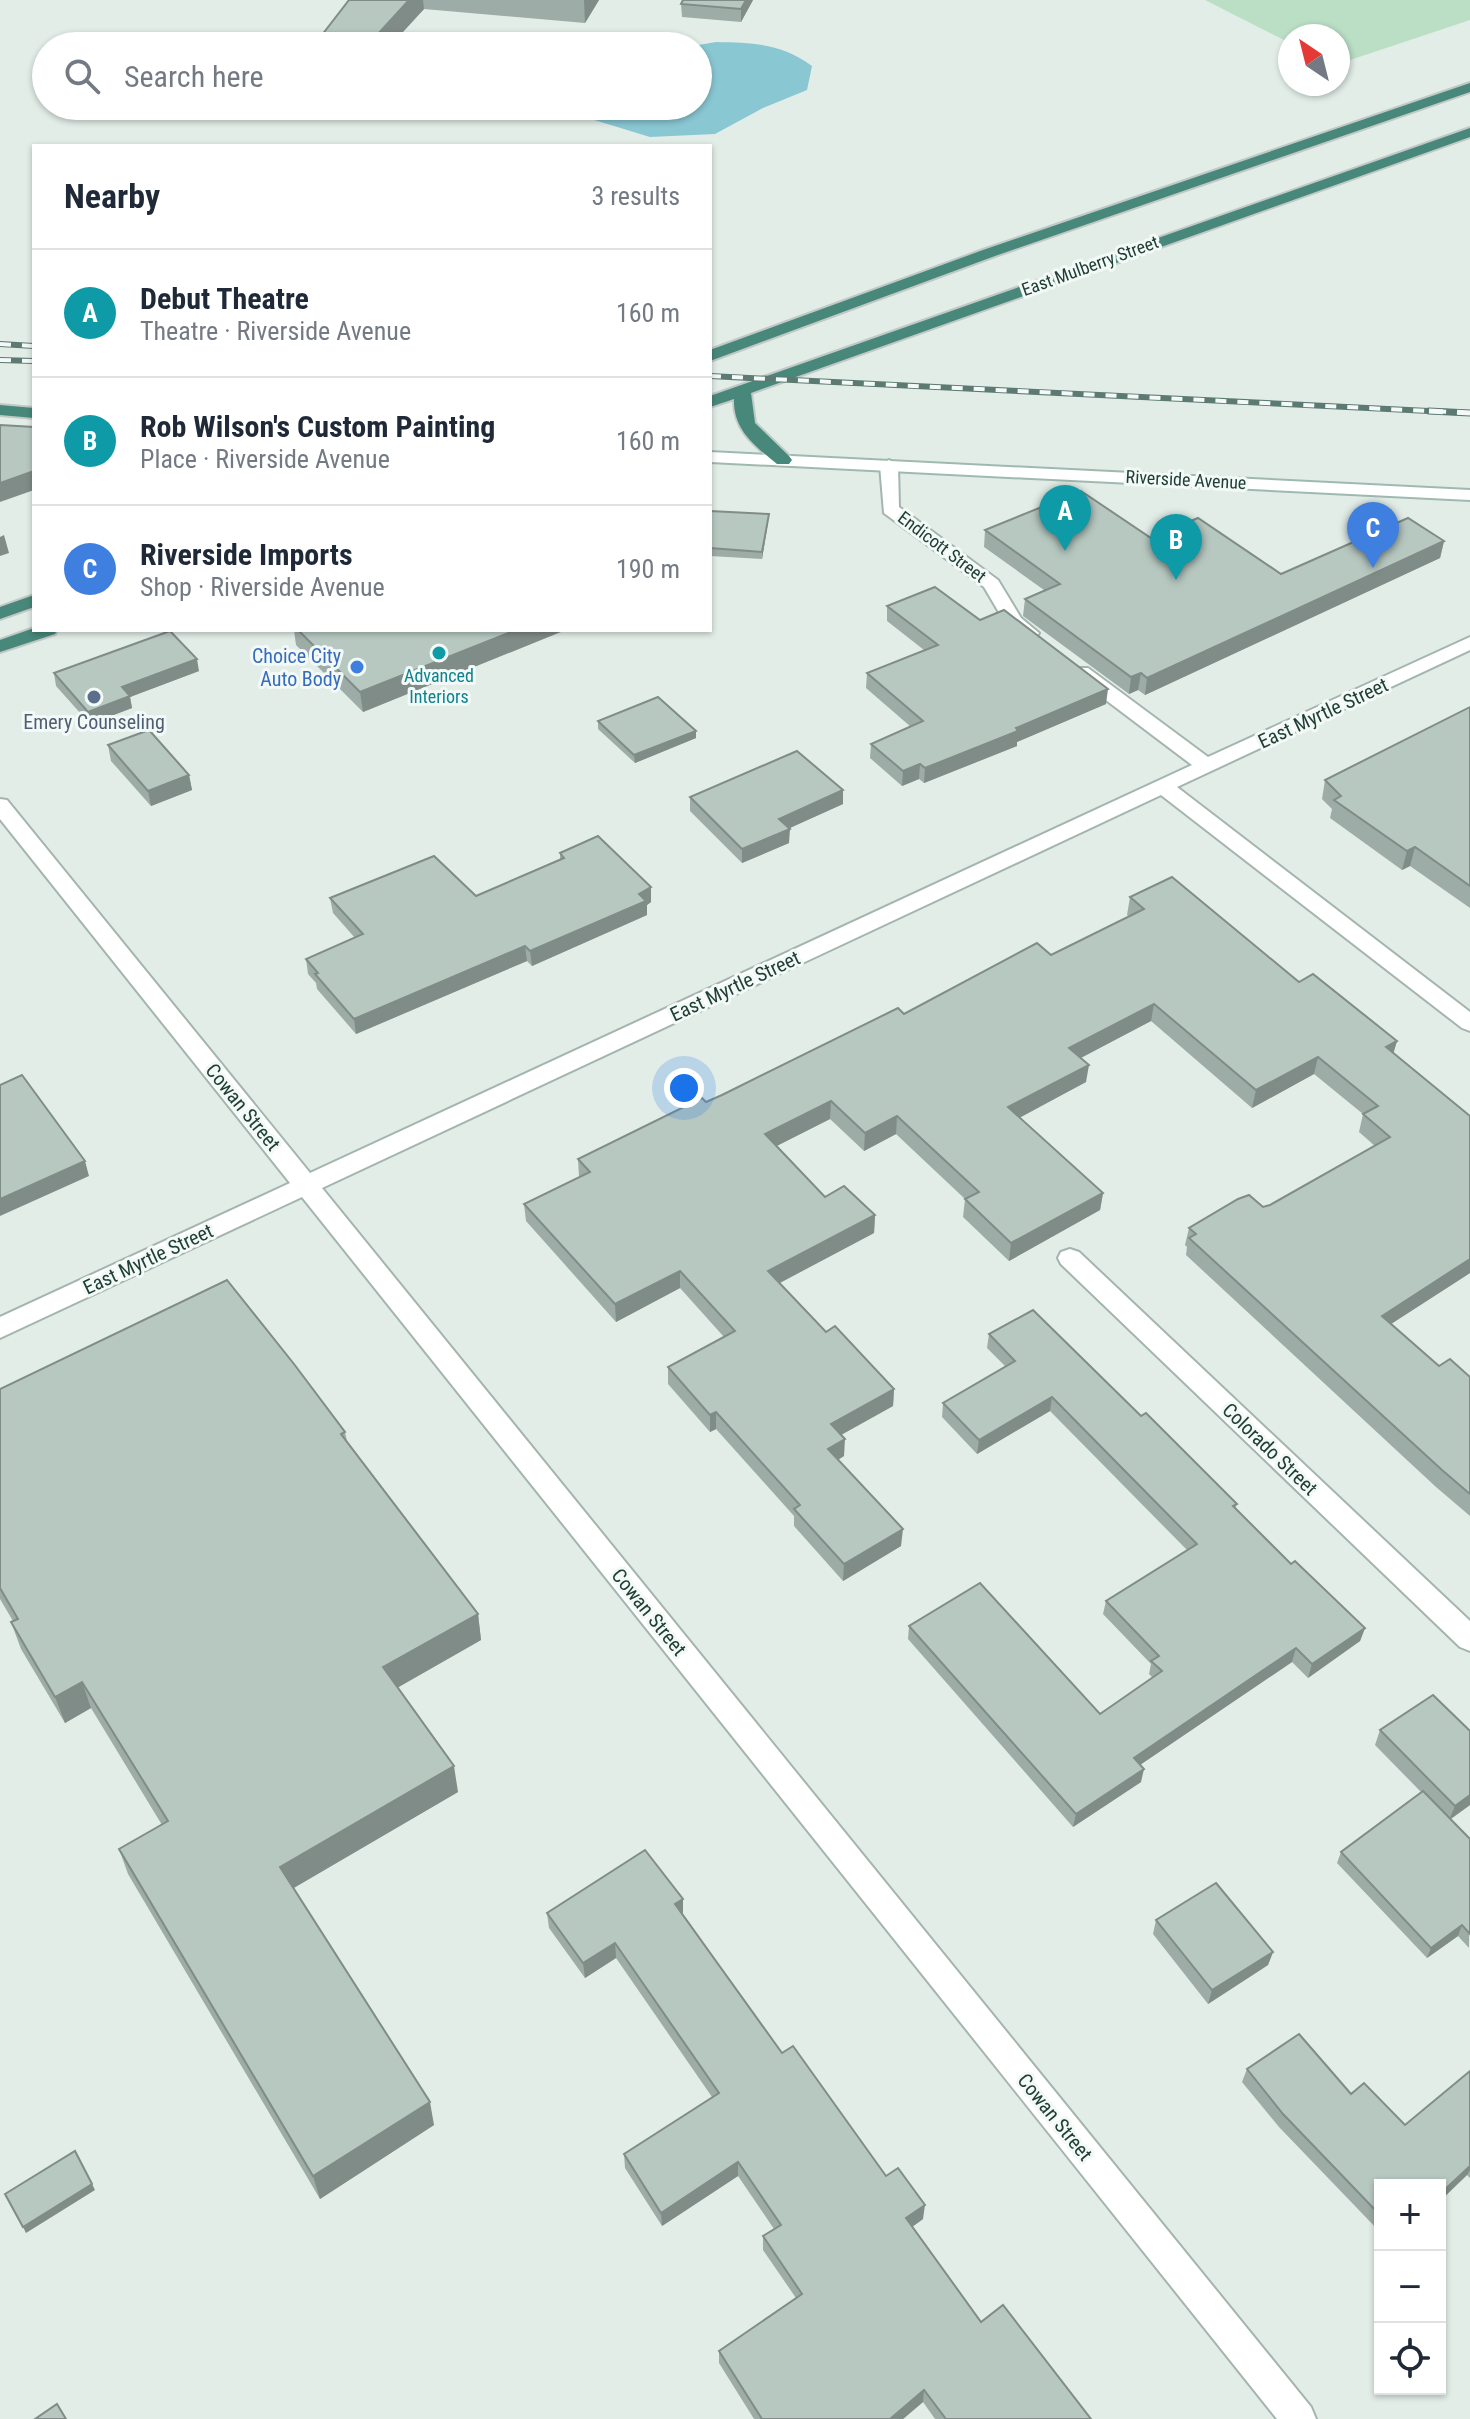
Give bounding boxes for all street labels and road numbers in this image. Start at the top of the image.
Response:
street label: East Mulberry Street [1019,231,1161,300]
street label: Riverside Avenue [1125,466,1247,493]
street label: Endicott Street [894,507,991,587]
street label: East Myrtle Street [1254,672,1392,754]
street label: East Myrtle Street [666,945,804,1027]
street label: Cowan Street [201,1059,285,1155]
street label: East Myrtle Street [79,1218,217,1300]
street label: Colorado Street [1218,1398,1323,1500]
street label: Cowan Street [607,1564,691,1660]
street label: Cowan Street [1013,2069,1097,2165]

